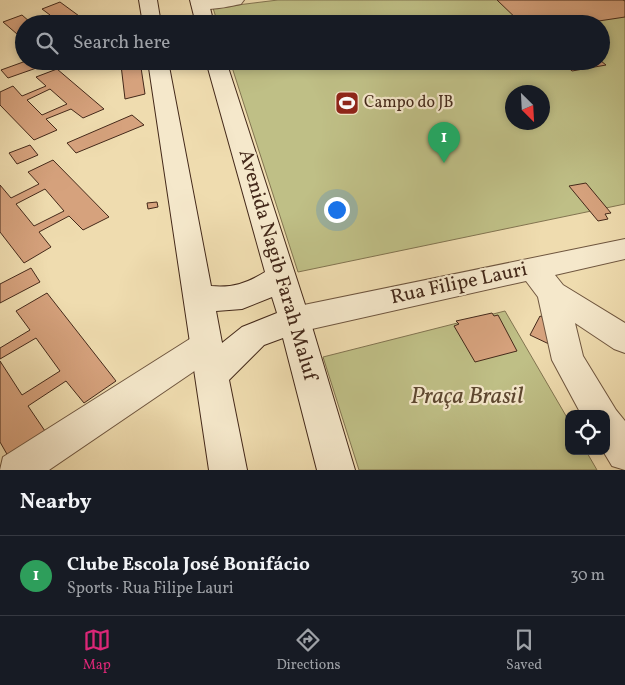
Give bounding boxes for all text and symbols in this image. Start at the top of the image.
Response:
search box [15,15,610,70]
icon: search [33,29,61,57]
text: Search here [73,30,170,56]
north arrow [505,85,550,130]
sports icon: Campo do JB [334,90,360,116]
place label: Campo do JB [364,92,453,114]
pin: 1 [428,122,460,163]
street label: Avenida Nagib Farah Maluf [231,146,324,386]
your location [324,197,350,223]
street label: Rua Filipe Lauri [388,256,530,312]
park label: Praça Brasil [411,380,523,414]
map controls [565,410,610,455]
button: locate [565,410,610,455]
text: Nearby [20,488,91,517]
text: Clube Escola José Bonifácio [67,552,310,578]
text: 1 [33,565,39,587]
text: 30 m [570,565,605,587]
text: Sports · Rua Filipe Lauri [67,578,234,600]
tab: Map [83,626,111,675]
tab: Directions [276,626,341,675]
tab: Saved [506,626,542,675]

